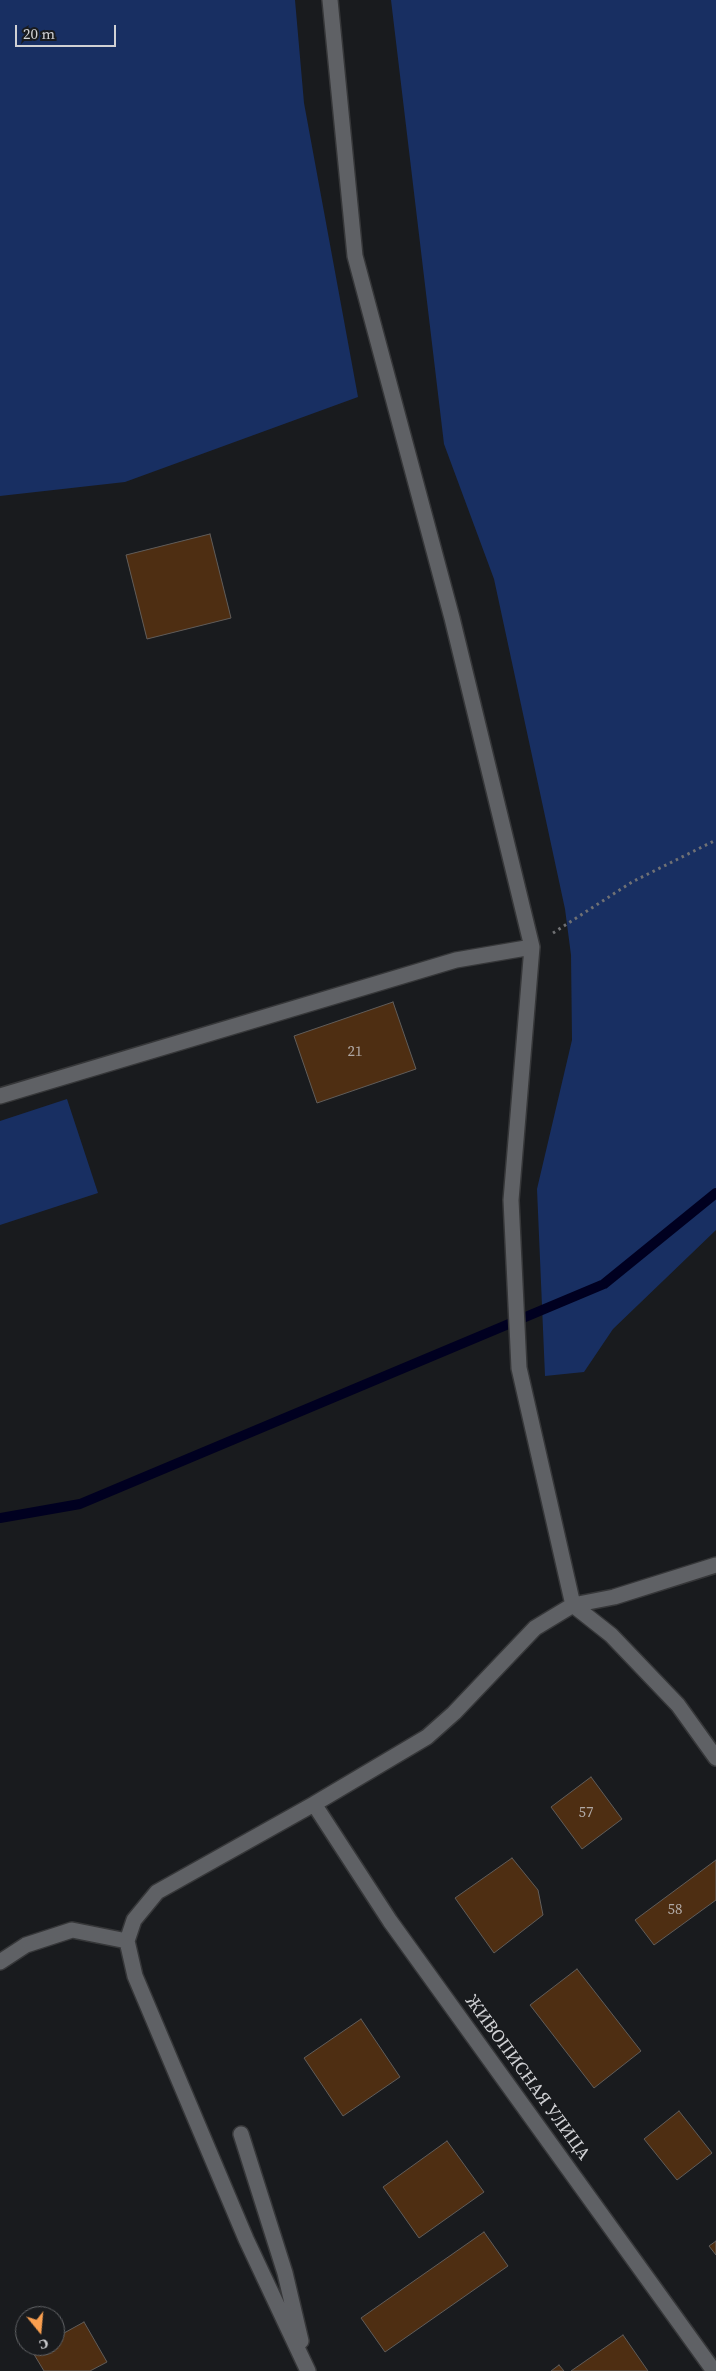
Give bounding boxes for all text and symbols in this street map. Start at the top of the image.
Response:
scale bar [18,15,119,47]
text: 20 m [23,23,55,44]
house number: 21 [348,1043,362,1061]
house number: 57 [579,1804,593,1822]
house number: 58 [668,1901,682,1919]
street label: ЖИВОПИСНАЯ УЛИЦА [460,1991,594,2165]
north arrow [15,2306,65,2356]
text: С [37,2334,51,2355]

